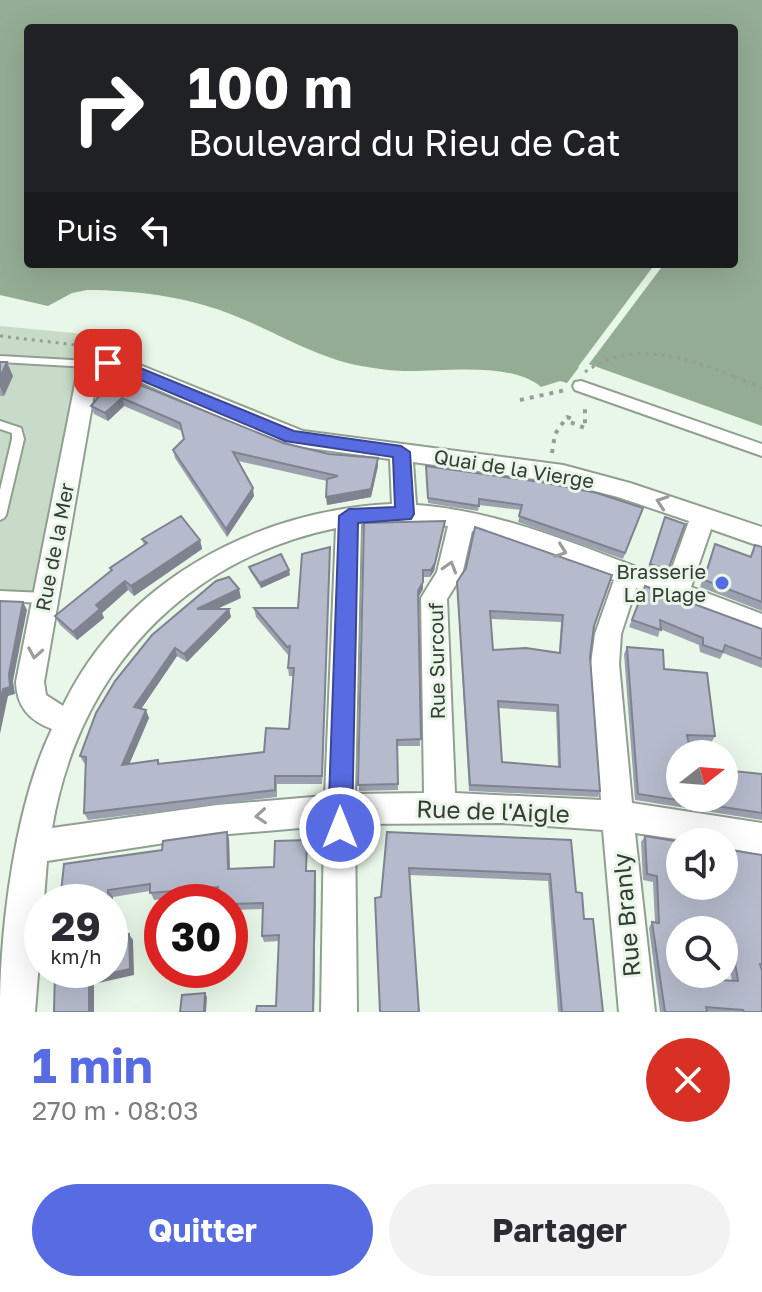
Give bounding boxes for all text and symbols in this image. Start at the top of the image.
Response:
text: 100 m [188,53,353,120]
icon: right [56,56,160,160]
text: Boulevard du Rieu de Cat [188,121,621,164]
icon: left [134,208,178,252]
text: Puis [56,212,118,248]
pin [74,329,142,397]
icon: arrive [86,341,130,385]
street label: Quai de la Vierge [432,443,596,493]
street label: Rue de la Mer [30,480,78,613]
one-way arrow [656,496,670,512]
one-way arrow [554,541,568,557]
place label: Brasserie La Plage [616,559,706,606]
one-way arrow [441,561,457,575]
marker: Brasserie La Plage [713,574,731,592]
street label: Rue Surcouf [423,602,449,720]
one-way arrow [28,647,45,660]
north arrow [666,740,738,812]
map controls [666,740,738,988]
position arrow [298,786,382,870]
street label: Rue de l'Aigle [416,793,570,828]
one-way arrow [254,807,267,824]
button: sound [666,828,738,900]
street label: Rue Branly [606,852,645,978]
speed limit sign: 30 [144,884,248,988]
text: 29 [51,902,101,950]
button: search [666,916,738,988]
text: km/h [51,944,101,968]
text: 1 min [32,1036,153,1094]
button: close [646,1038,730,1122]
text: 270 m · 08:03 [32,1095,198,1126]
button: Quitter [32,1184,373,1276]
button: Partager [389,1184,730,1276]

